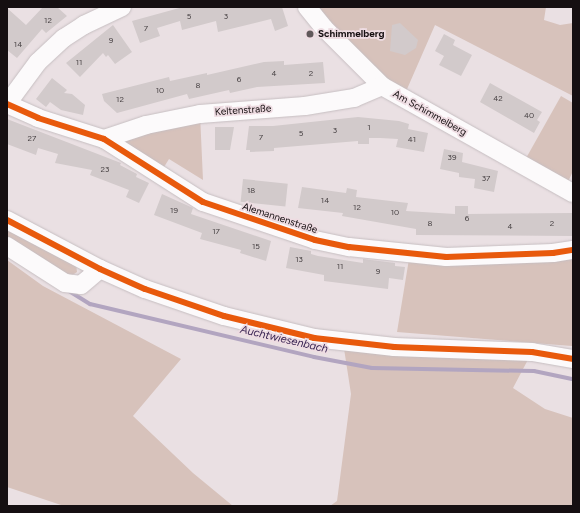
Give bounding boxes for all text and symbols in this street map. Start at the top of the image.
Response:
house number: 5 [187,12,191,22]
house number: 3 [224,12,228,22]
house number: 12 [44,16,52,26]
house number: 7 [144,24,148,34]
place label: Schimmelberg [318,28,385,40]
marker: Schimmelberg [305,29,315,39]
house number: 9 [109,36,113,46]
house number: 14 [14,40,22,50]
house number: 11 [76,58,82,68]
house number: 4 [272,69,276,79]
house number: 2 [309,69,313,79]
house number: 6 [237,75,241,85]
house number: 8 [196,81,200,91]
house number: 10 [156,86,164,96]
street label: Am Schimmelberg [391,88,469,138]
house number: 42 [493,94,503,104]
house number: 12 [116,95,124,105]
street label: Keltenstraße [214,102,272,118]
house number: 40 [524,111,534,121]
house number: 1 [367,123,371,133]
house number: 3 [333,126,337,136]
house number: 5 [299,129,303,139]
house number: 7 [259,133,263,143]
house number: 27 [28,134,36,144]
house number: 41 [408,135,416,145]
house number: 39 [448,153,456,163]
house number: 23 [101,165,109,175]
house number: 37 [482,174,490,184]
house number: 18 [247,186,255,196]
house number: 14 [321,196,329,206]
street label: Alemannenstraße [241,200,319,236]
house number: 12 [353,203,361,213]
house number: 19 [170,206,178,216]
house number: 10 [391,208,399,218]
house number: 6 [465,214,469,224]
house number: 8 [428,219,432,229]
house number: 2 [550,219,554,229]
house number: 4 [508,222,512,232]
house number: 17 [212,227,220,237]
house number: 15 [252,242,260,252]
house number: 13 [295,255,303,265]
house number: 11 [337,262,343,272]
house number: 9 [376,267,380,277]
water label: Auchtwiesenbach [239,323,329,357]

